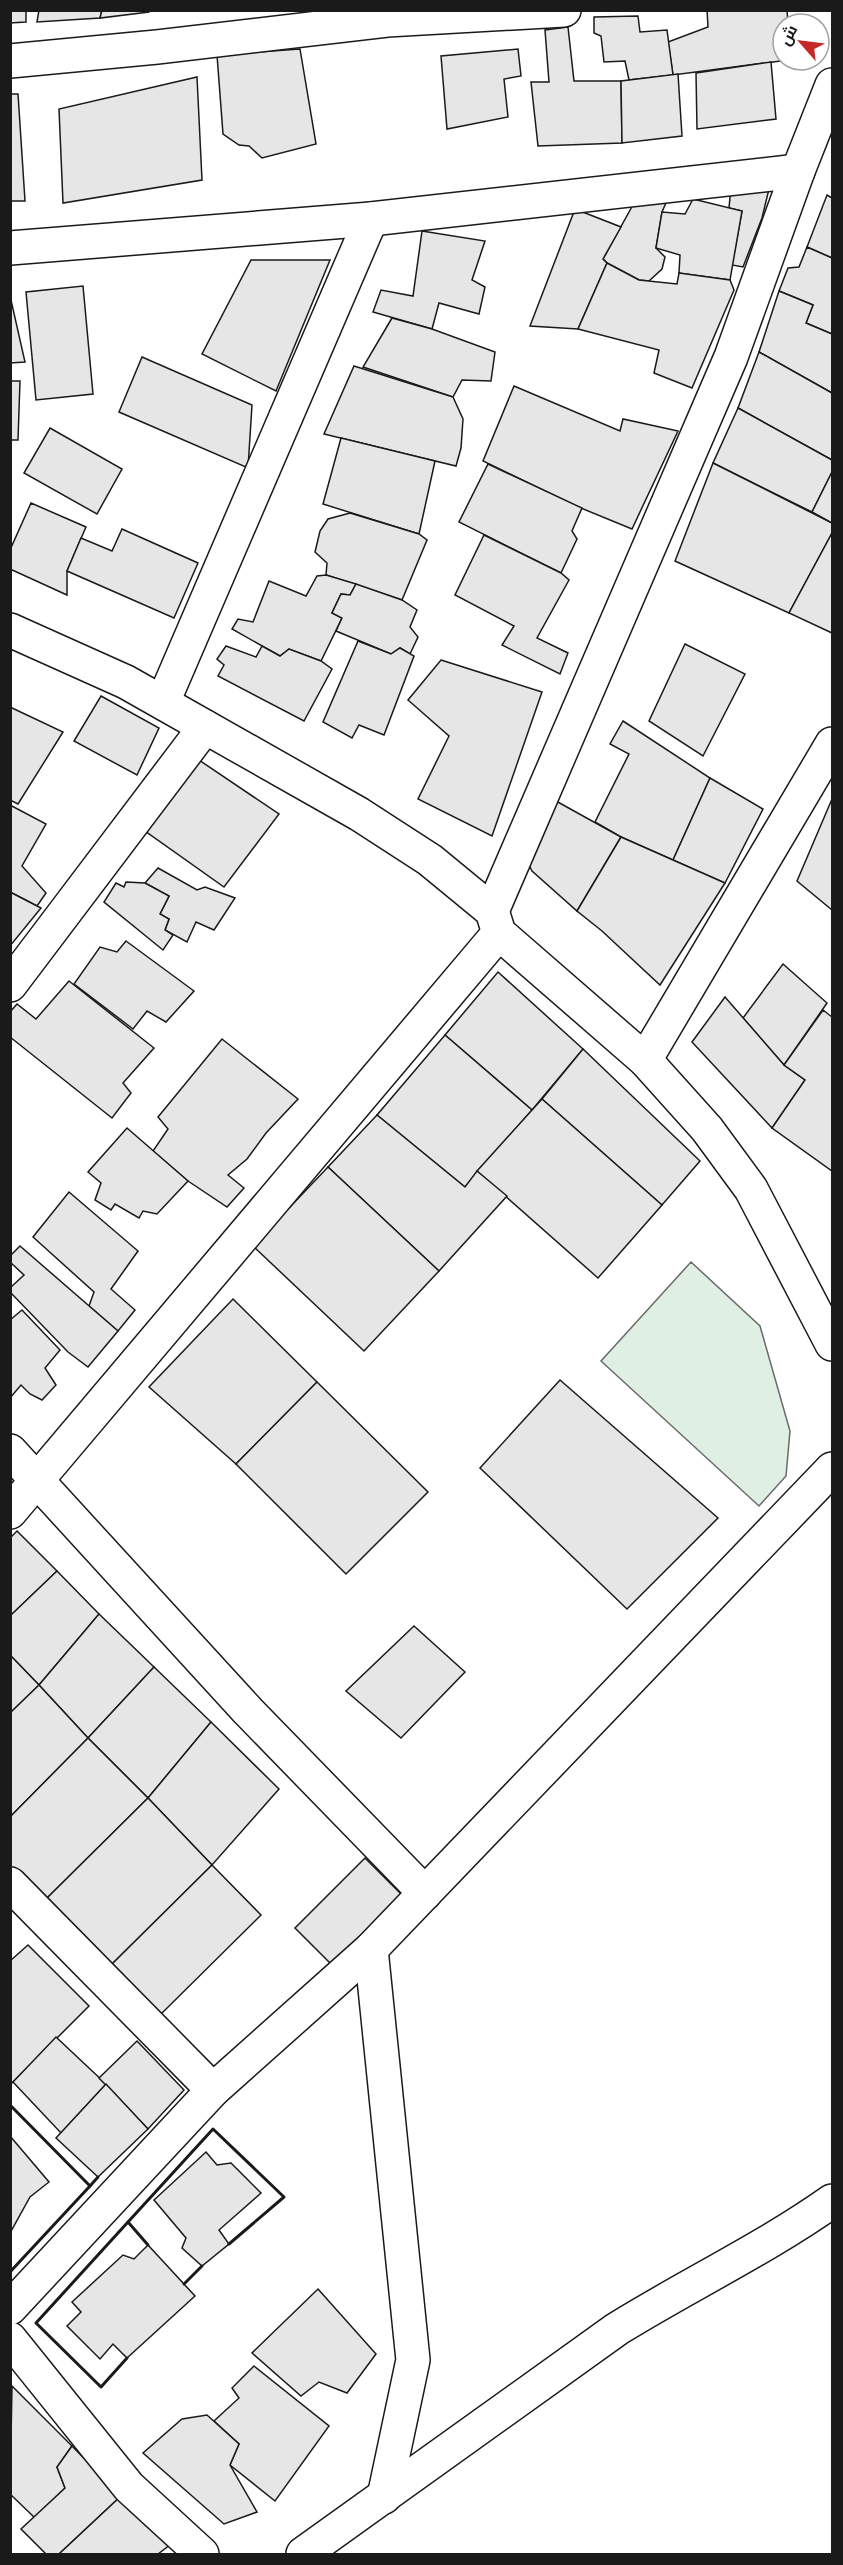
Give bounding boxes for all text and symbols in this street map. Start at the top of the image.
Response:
north arrow [771,12,831,72]
text: ش [774,21,801,49]

